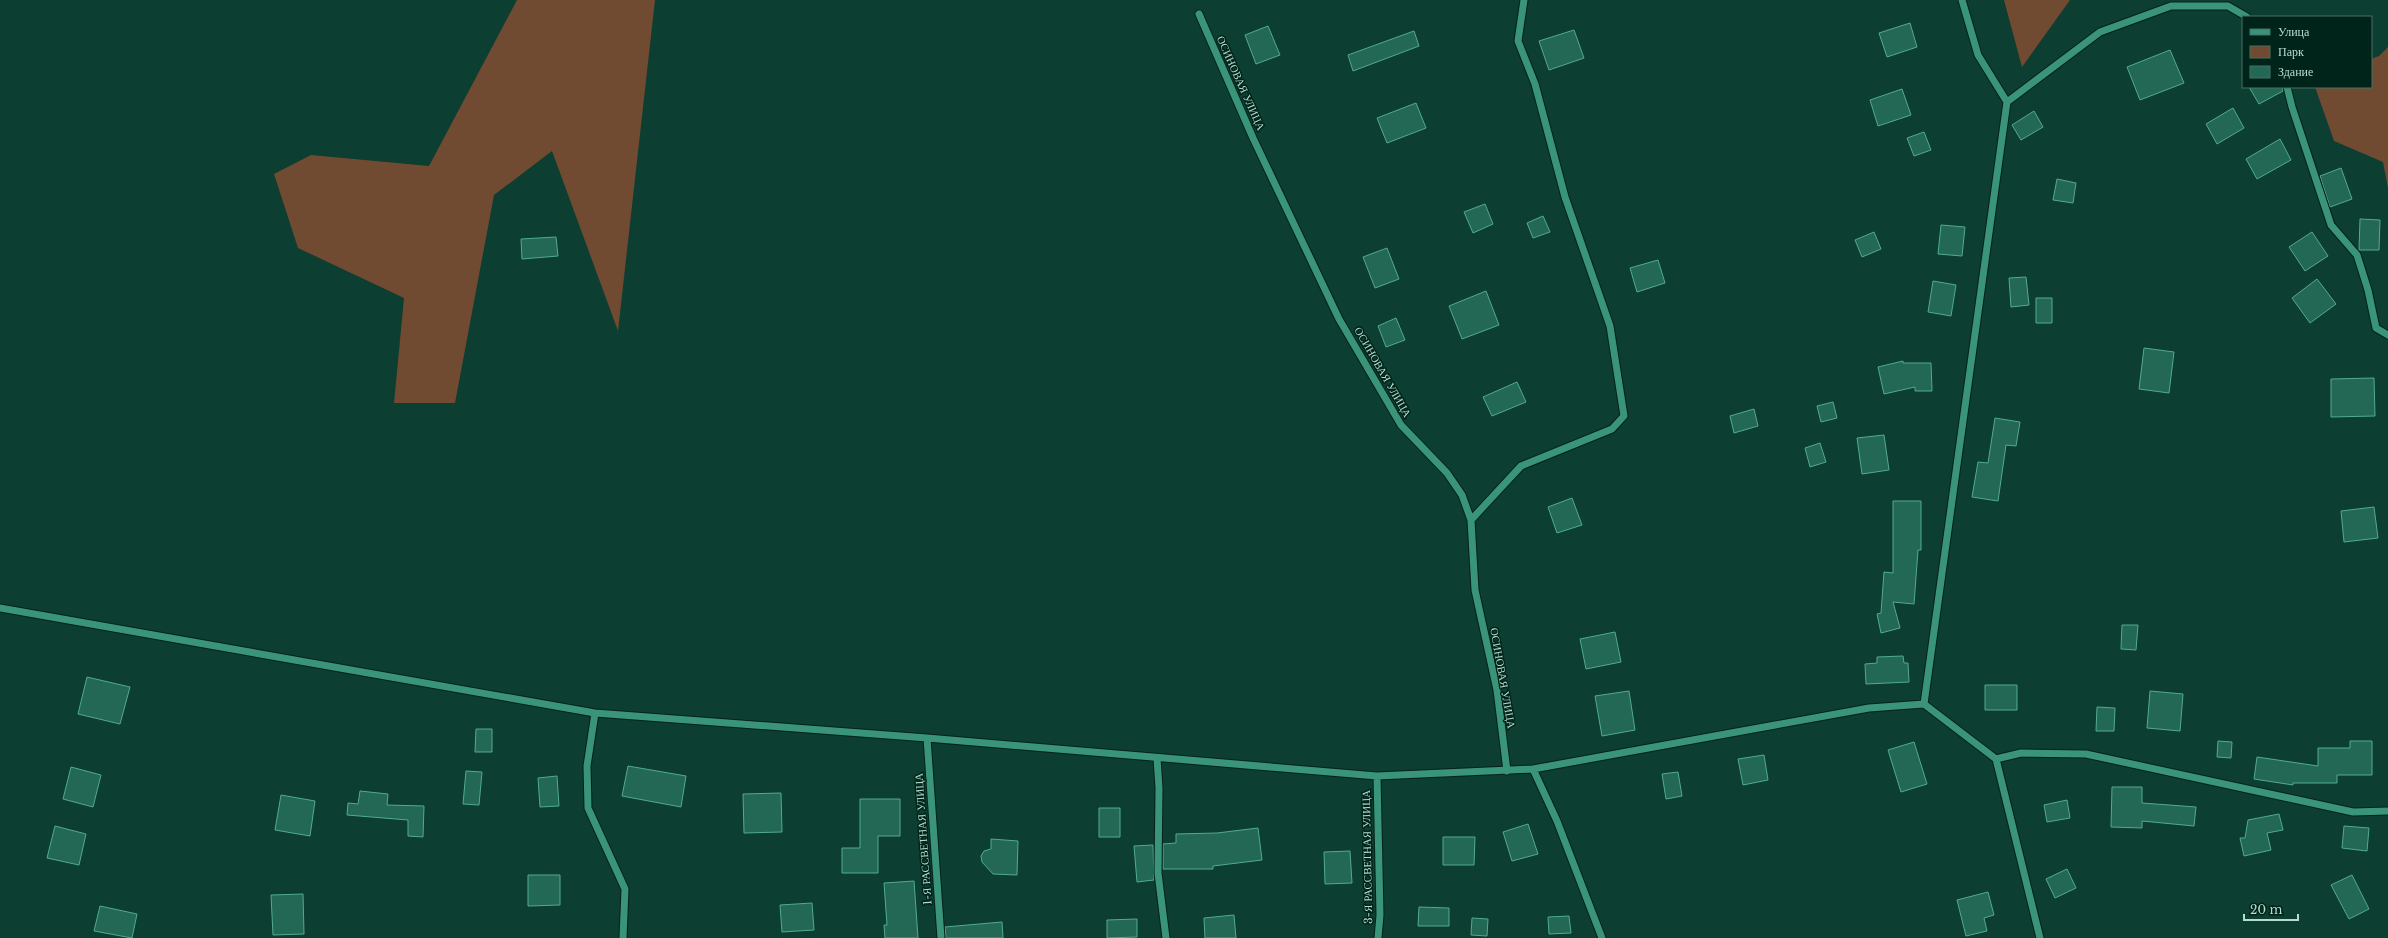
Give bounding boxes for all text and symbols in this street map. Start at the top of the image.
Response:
legend [2242,16,2372,88]
text: Улица [2278,24,2310,39]
street label: ОСИНОВАЯ УЛИЦА [1214,33,1268,133]
text: Парк [2278,44,2304,59]
text: Здание [2278,64,2313,79]
street label: ОСИНОВАЯ УЛИЦА [1351,324,1415,420]
street label: ОСИНОВАЯ УЛИЦА [1487,626,1519,730]
street label: 1-Я РАССВЕТНАЯ УЛИЦА [911,772,935,905]
street label: 3-Я РАССВЕТНАЯ УЛИЦА [1359,790,1375,924]
scale bar [2244,896,2298,922]
text: 20 m [2250,902,2282,917]

